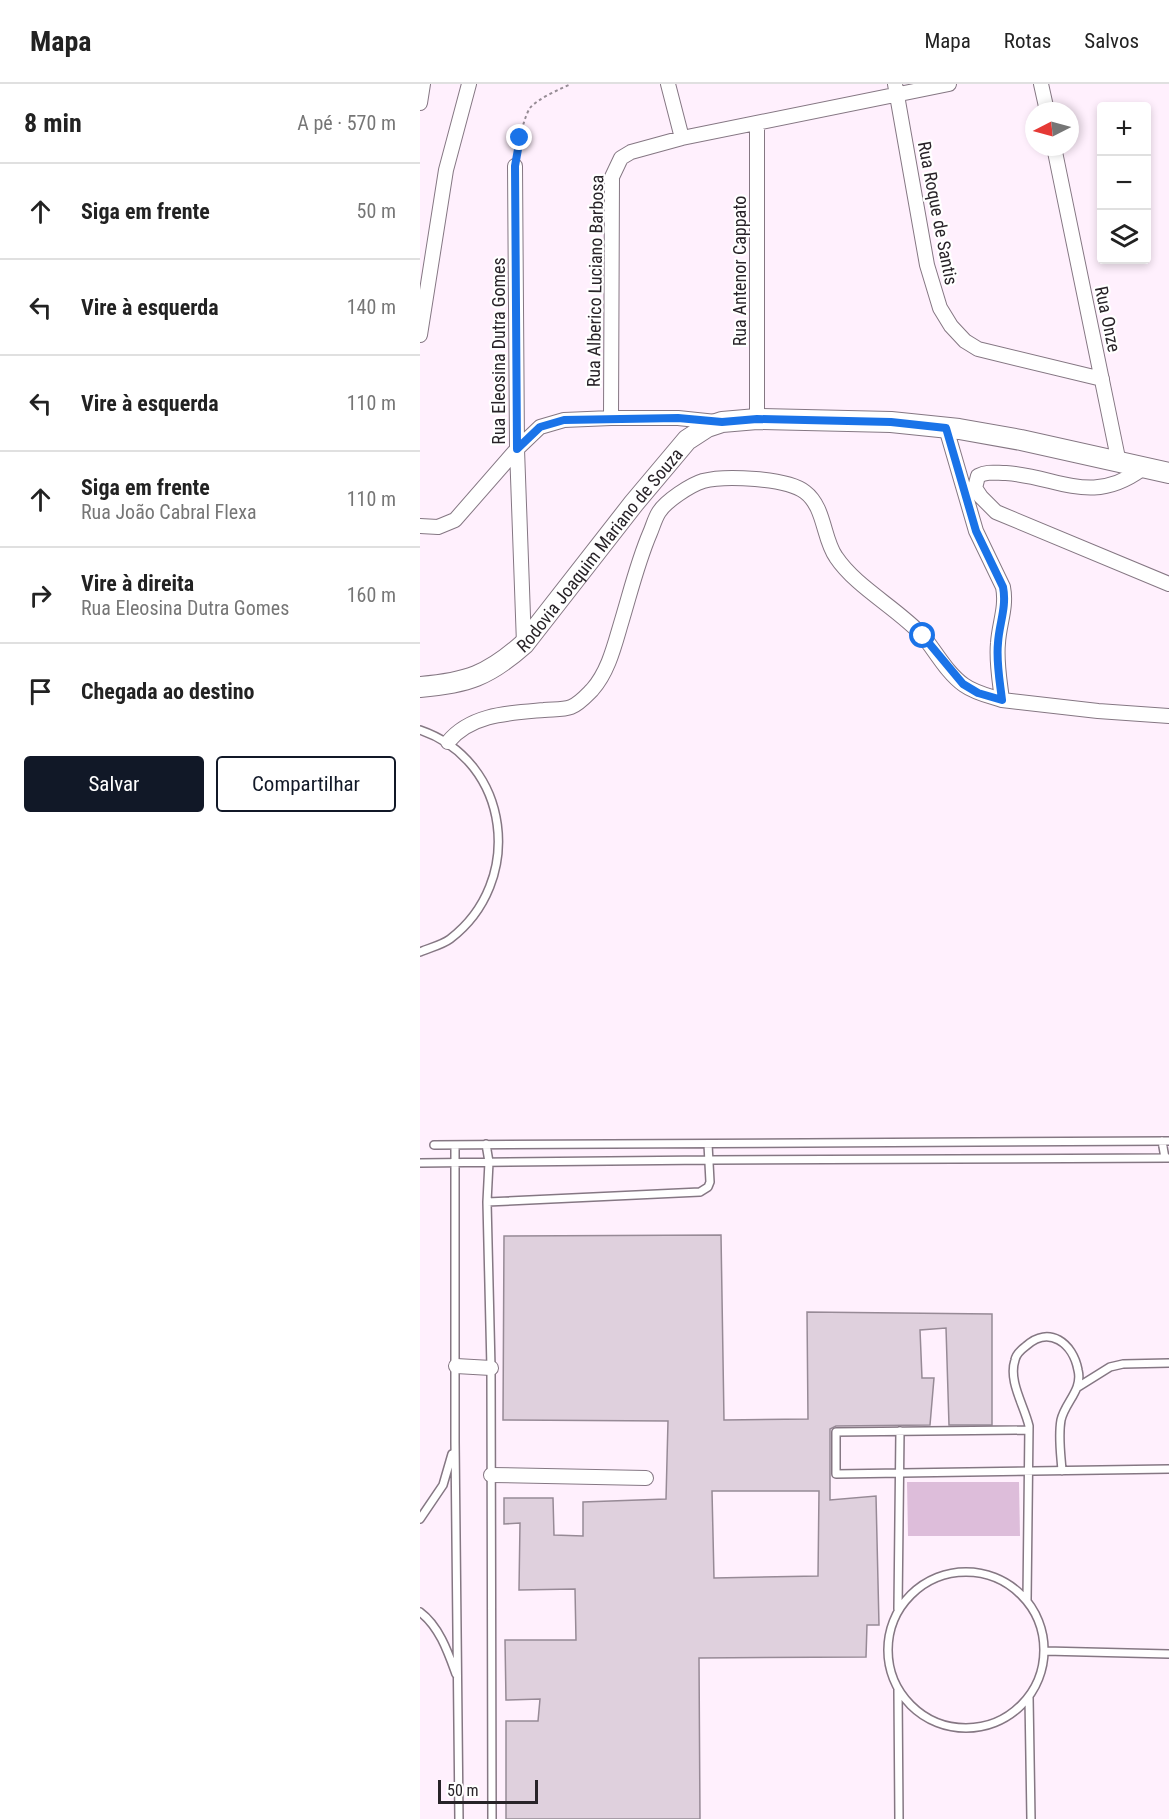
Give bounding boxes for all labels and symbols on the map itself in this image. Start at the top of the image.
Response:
north arrow [1025,102,1079,156]
route end [506,124,532,150]
street label: Rua Roque de Santis [914,139,962,287]
street label: Rua Alberico Luciano Barbosa [583,175,607,387]
street label: Rua Antenor Cappato [729,196,750,346]
street label: Rua Eleosina Dutra Gomes [488,257,509,445]
street label: Rua Onze [1091,284,1125,354]
street label: Rodovia Joaquim Mariano de Souza [512,443,687,656]
route start [909,622,935,648]
scale bar [438,1777,538,1804]

